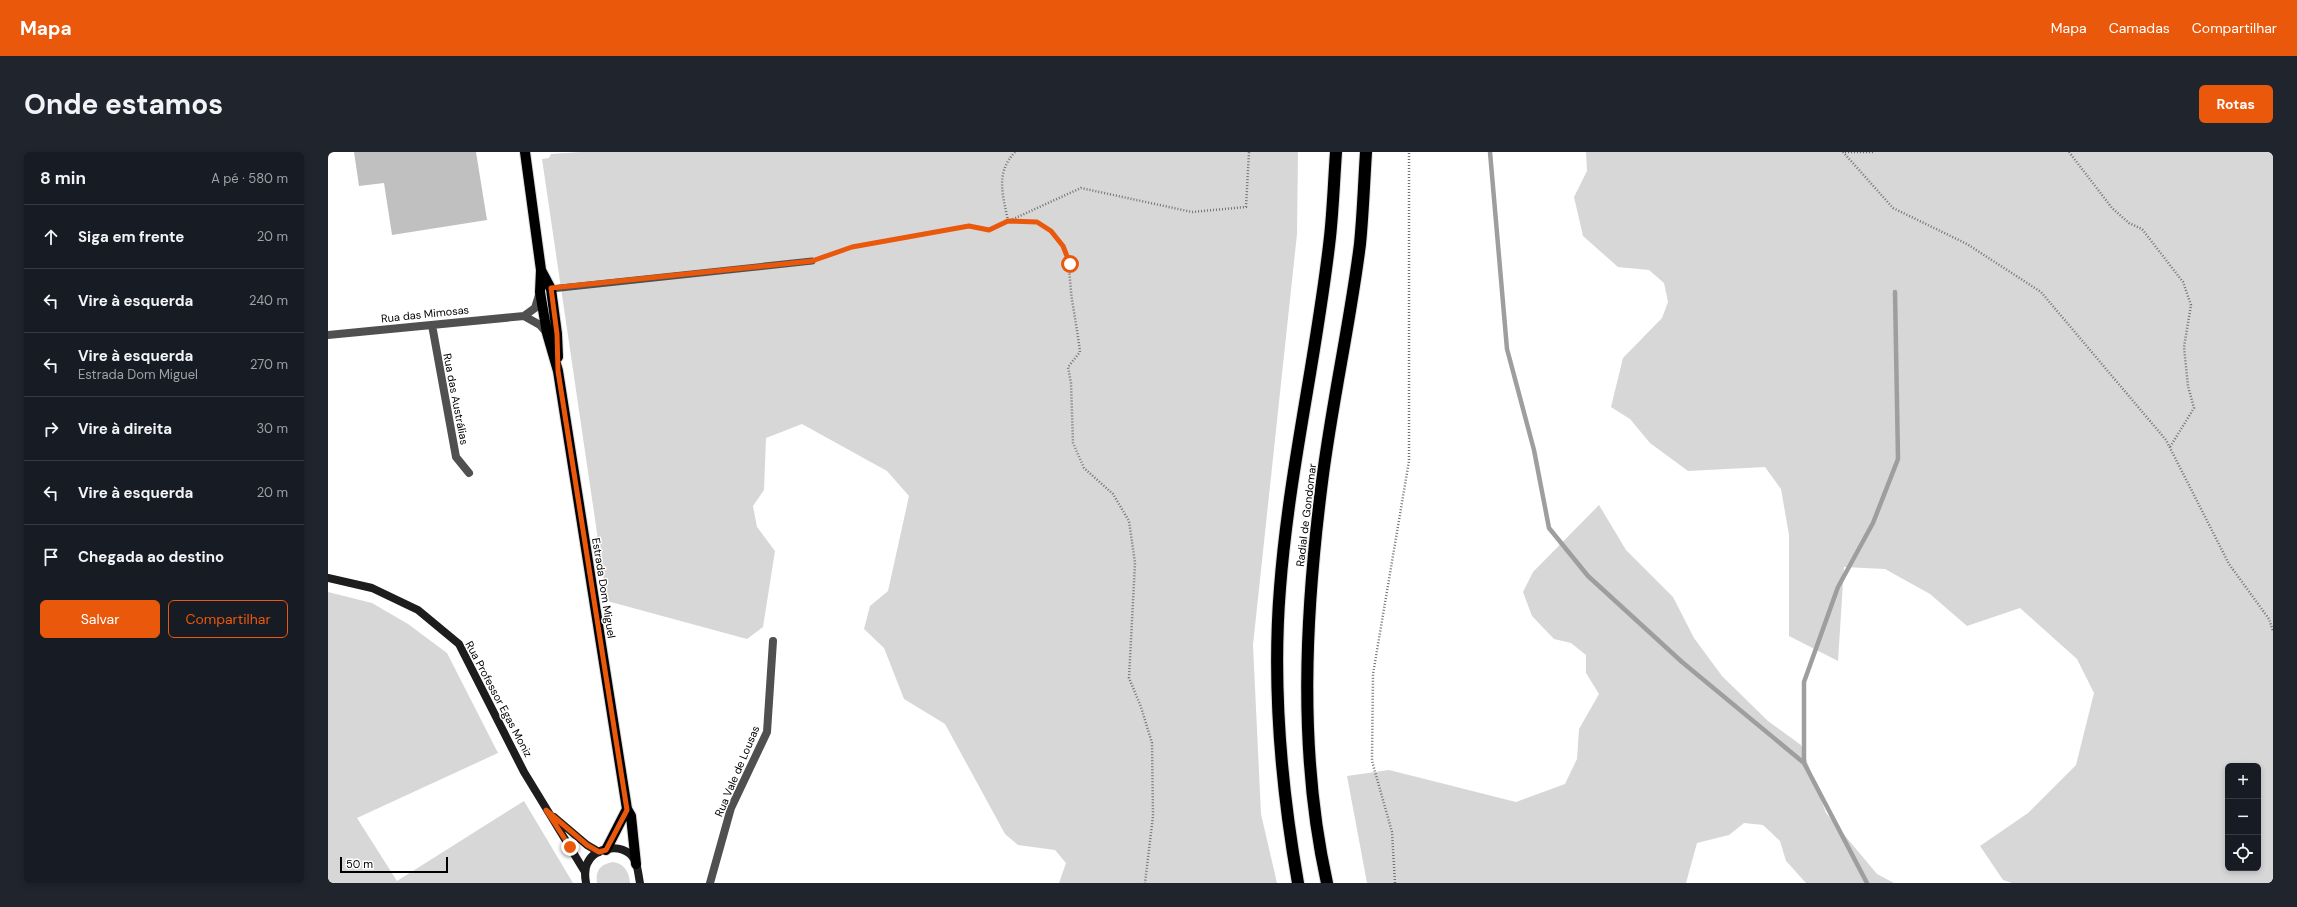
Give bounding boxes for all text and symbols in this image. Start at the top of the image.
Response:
text: Mapa [20,16,72,41]
text: Mapa [2051,19,2087,37]
text: Camadas [2109,19,2170,37]
text: Compartilhar [2192,19,2277,37]
button: Rotas [2199,85,2273,123]
text: Onde estamos [24,86,223,123]
text: 8 min [40,167,86,189]
text: A pé · 580 m [211,170,288,187]
icon: ahead [40,226,62,248]
text: Siga em frente [78,227,184,247]
text: 20 m [257,228,288,245]
route start [1061,255,1079,273]
icon: left [40,290,62,312]
text: Vire à esquerda [78,291,193,311]
text: 240 m [249,292,288,309]
street label: Rua das Mimosas [380,302,470,326]
text: Vire à esquerda [78,346,193,366]
street label: Rua das Austrálias [440,352,472,446]
icon: left [40,354,62,376]
text: 270 m [250,356,288,373]
text: Estrada Dom Miguel [78,366,198,383]
icon: right [40,418,62,440]
text: Vire à direita [78,419,172,439]
text: 30 m [256,420,288,437]
street label: Radial de Gondomar [1293,463,1319,567]
icon: left [40,482,62,504]
text: Vire à esquerda [78,483,193,503]
text: 20 m [257,484,288,501]
street label: Estrada Dom Miguel [589,537,619,639]
icon: arrive [40,546,62,568]
text: Chegada ao destino [78,547,224,567]
button: Salvar [40,600,160,638]
button: Compartilhar [168,600,288,638]
street label: Rua Professor Egas Moniz [462,639,536,759]
street label: Rua Vale de Lousas [711,723,763,819]
map controls [2225,763,2261,871]
button: + [2225,763,2261,799]
button: − [2225,799,2261,835]
button: locate [2225,835,2261,871]
route end [561,838,579,856]
scale bar [340,855,448,874]
text: 50 m [346,857,373,871]

